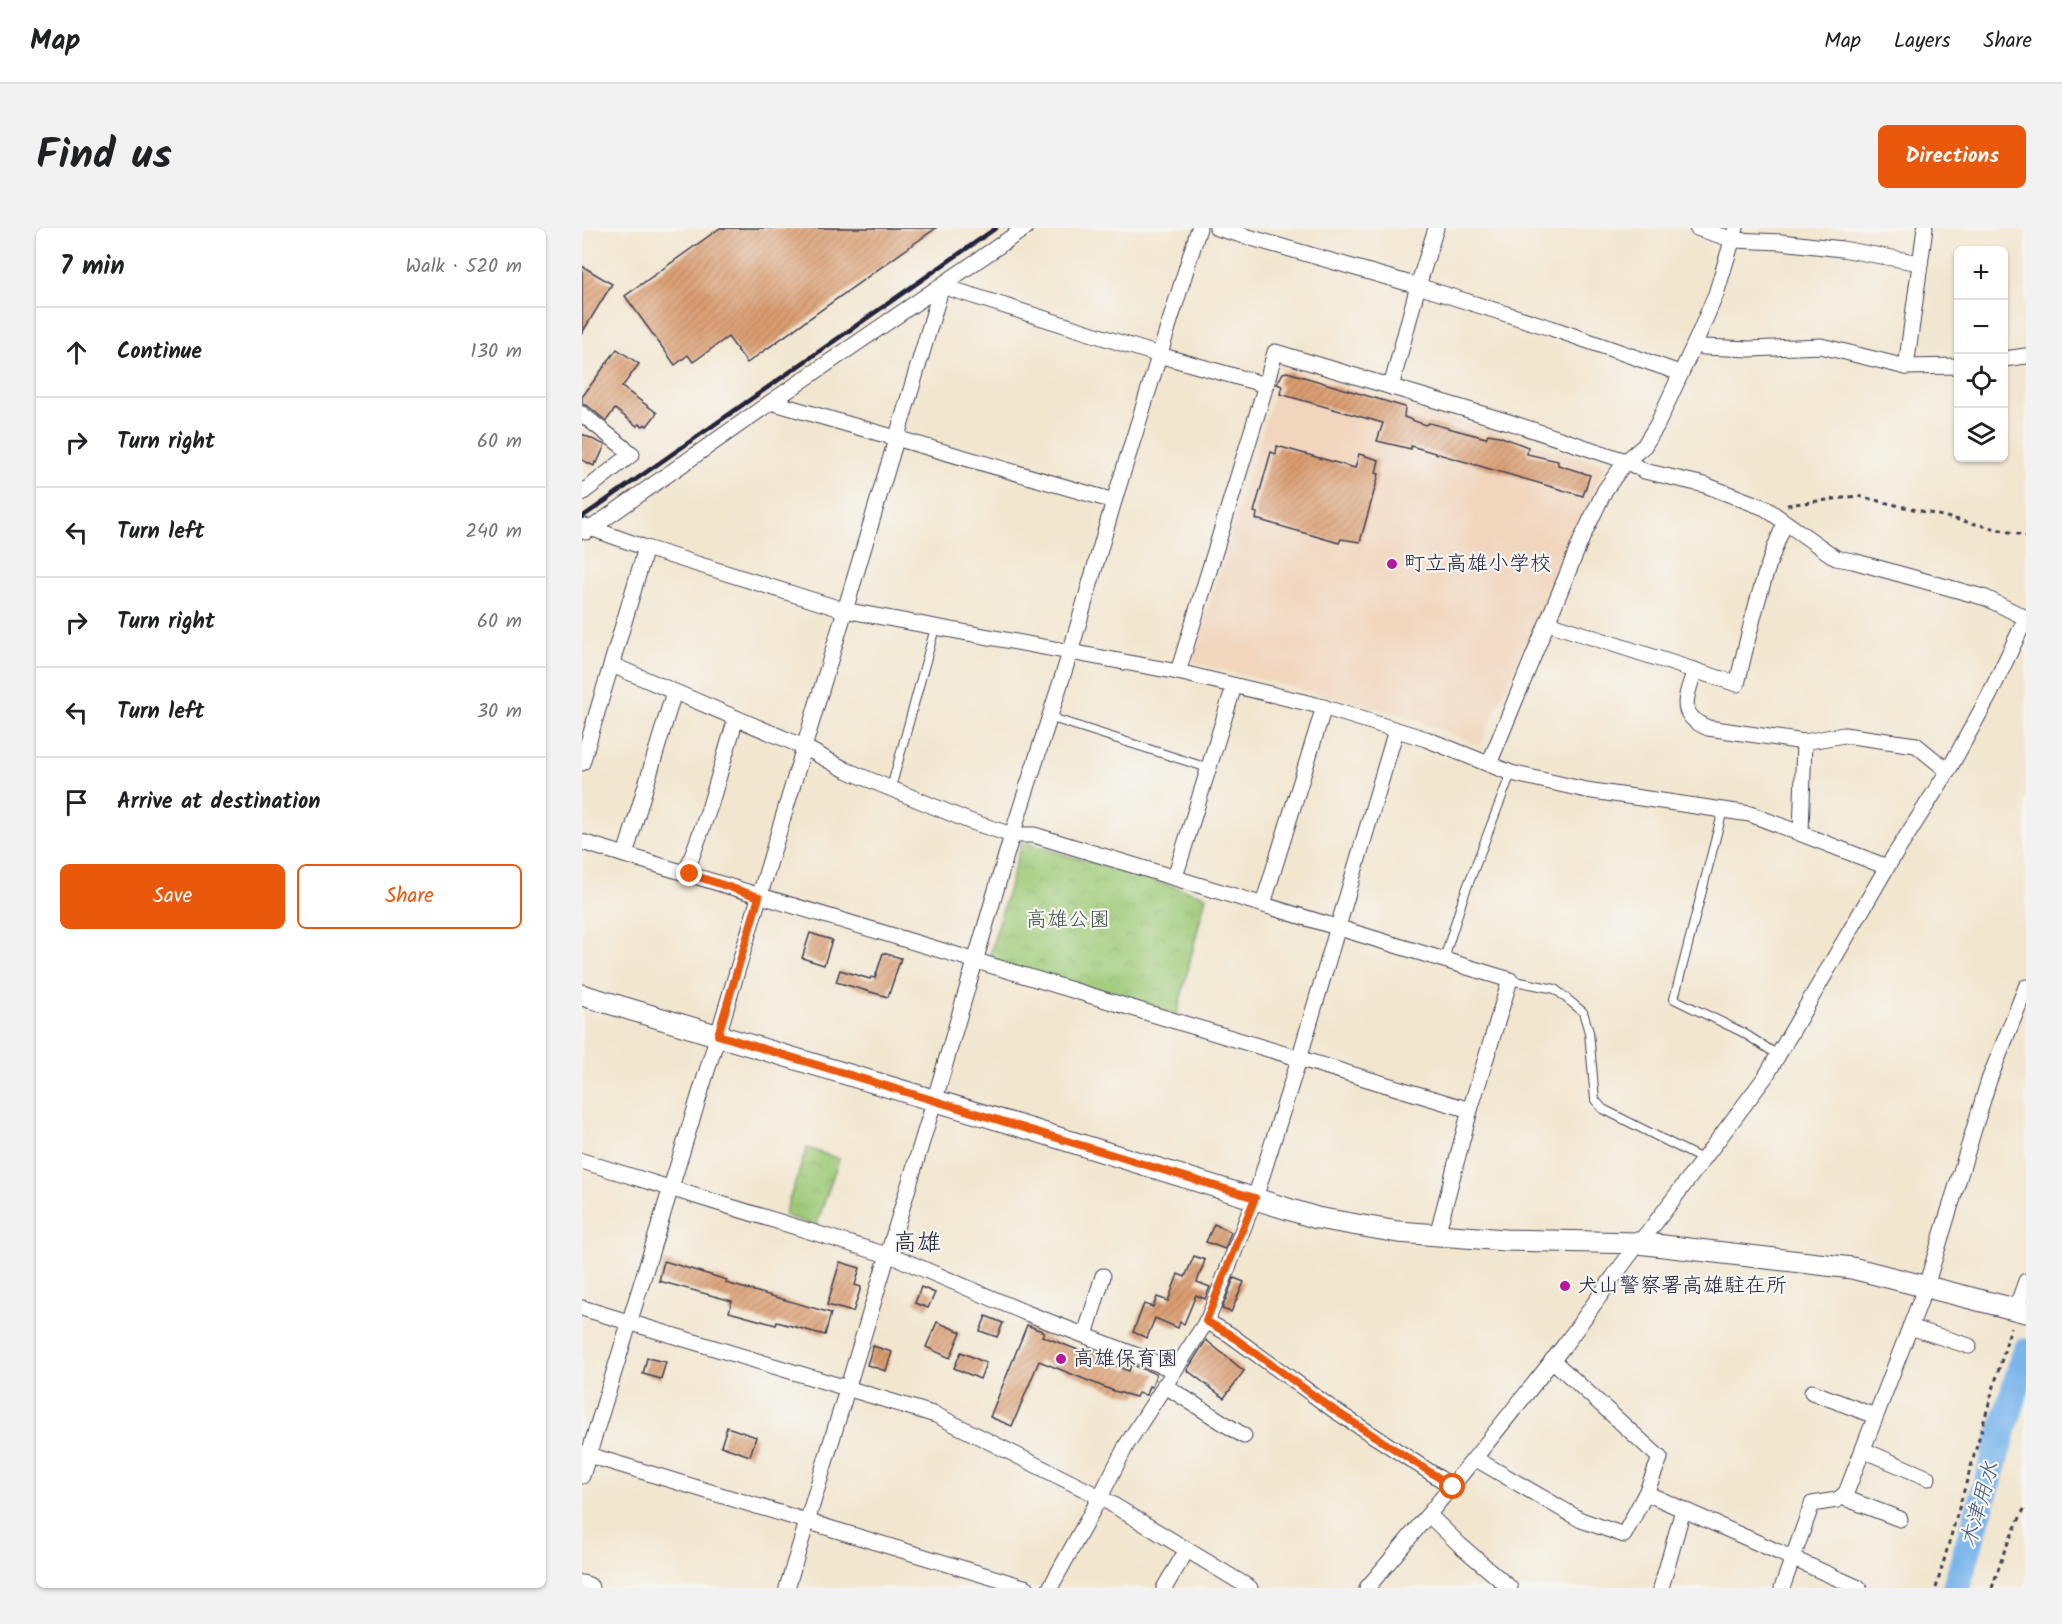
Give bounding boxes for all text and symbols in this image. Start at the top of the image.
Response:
text: Map [30,19,81,64]
text: Map [1824,25,1861,58]
text: Layers [1894,25,1950,58]
text: Share [1983,25,2032,58]
text: Find us [36,123,172,190]
button: Directions [1878,125,2026,188]
text: 7 min [60,246,125,288]
map controls [1954,246,2008,462]
button: + [1954,246,2008,300]
text: Walk · 520 m [406,251,522,283]
button: − [1954,300,2008,354]
text: Continue [117,335,202,370]
icon: ahead [60,336,93,369]
text: 130 m [470,336,522,368]
button: locate [1954,354,2008,408]
button: layers [1954,408,2008,462]
text: Turn right [117,425,215,460]
icon: right [60,426,93,459]
text: 60 m [477,426,522,458]
text: Turn left [117,515,204,550]
icon: left [60,516,93,549]
text: 240 m [465,516,522,548]
place label: 町立高雄小学校 [1404,548,1551,581]
marker: 町立高雄小学校 [1385,557,1399,571]
text: Turn right [117,605,215,640]
icon: right [60,606,93,639]
text: 60 m [477,606,522,638]
text: Turn left [117,695,204,730]
icon: left [60,696,93,729]
text: 30 m [477,696,522,728]
text: Arrive at destination [117,785,320,820]
icon: arrive [60,786,93,819]
route end [676,860,702,886]
button: Save [60,864,285,929]
button: Share [297,864,522,929]
park label: 高雄公園 [1026,904,1110,937]
district label: 高雄 [893,1224,941,1263]
place label: 犬山警察署高雄駐在所 [1577,1270,1787,1303]
marker: 犬山警察署高雄駐在所 [1558,1279,1572,1293]
place label: 高雄保育園 [1073,1343,1178,1376]
marker: 高雄保育園 [1054,1352,1068,1366]
water label: 木津用水 [1952,1458,2010,1552]
route start [1439,1473,1465,1499]

